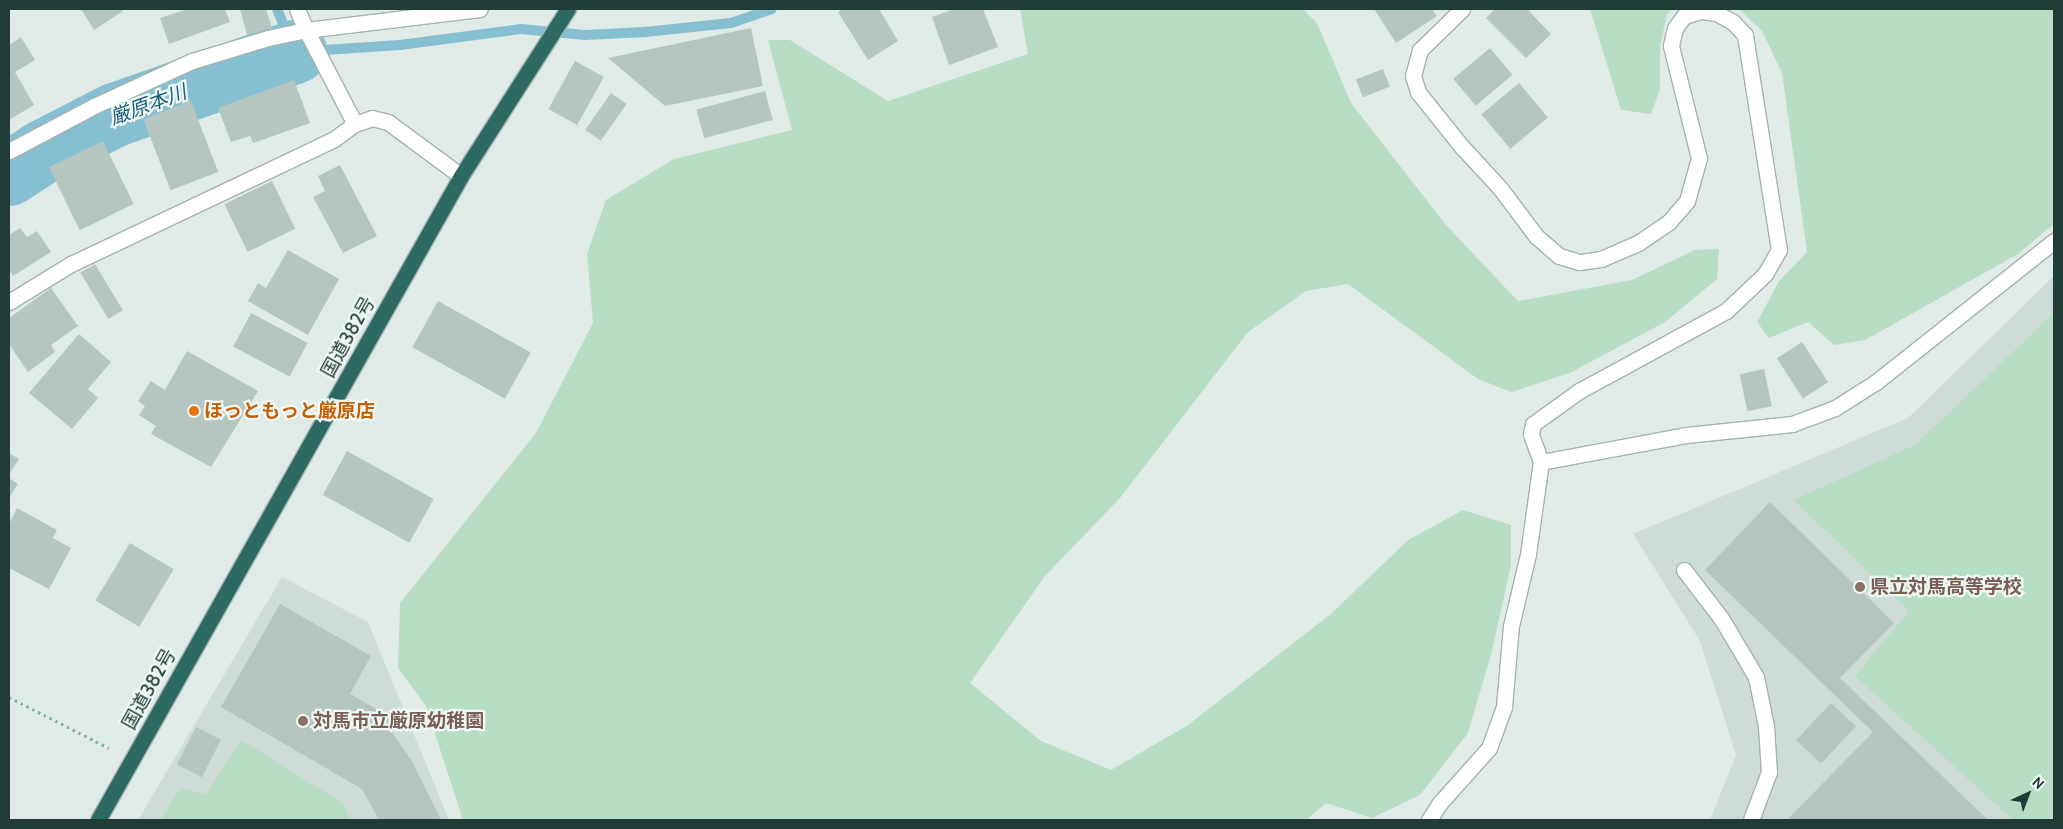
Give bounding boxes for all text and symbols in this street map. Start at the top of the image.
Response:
water label: 厳原本川 [106,80,190,130]
street label: 国道382号 [317,293,379,381]
place label: ほっともっと厳原店 [204,400,375,422]
marker: ほっともっと厳原店 [188,405,200,417]
place label: 県立対馬高等学校 [1870,576,2022,598]
marker: 県立対馬高等学校 [1854,581,1866,593]
street label: 国道382号 [118,645,180,733]
place label: 対馬市立厳原幼稚園 [313,710,484,732]
marker: 対馬市立厳原幼稚園 [297,715,309,727]
north arrow [2003,769,2053,819]
text: N [2028,773,2048,793]

